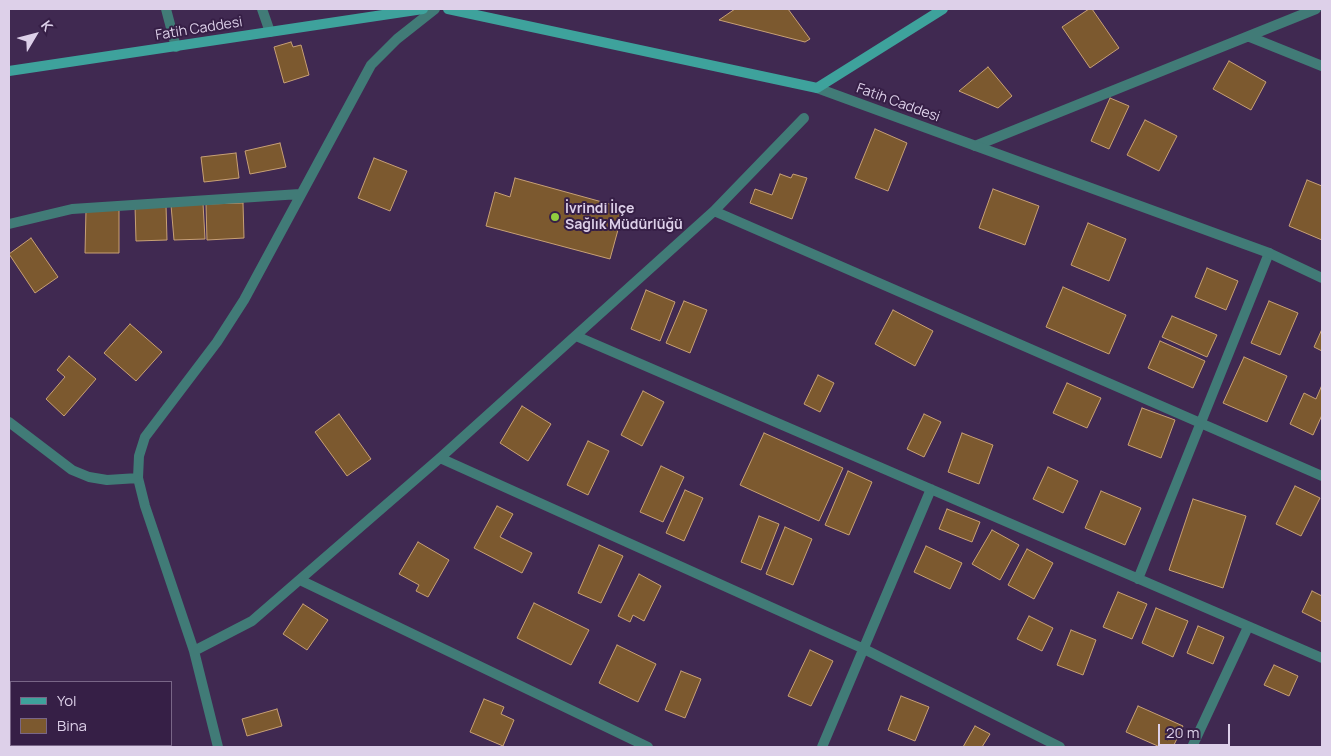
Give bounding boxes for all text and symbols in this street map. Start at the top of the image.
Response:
north arrow [10,10,60,60]
street label: Fatih Caddesi [154,14,244,44]
text: K [37,16,58,35]
street label: Fatih Caddesi [854,80,942,126]
place label: İvrindi İlçe Sağlık Müdürlüğü [565,201,683,233]
marker: İvrindi İlçe Sağlık Müdürlüğü [549,211,561,223]
legend [10,681,172,746]
text: Yol [57,690,77,711]
scale bar [1161,714,1234,746]
text: Bina [57,715,87,736]
text: 20 m [1166,722,1199,743]

